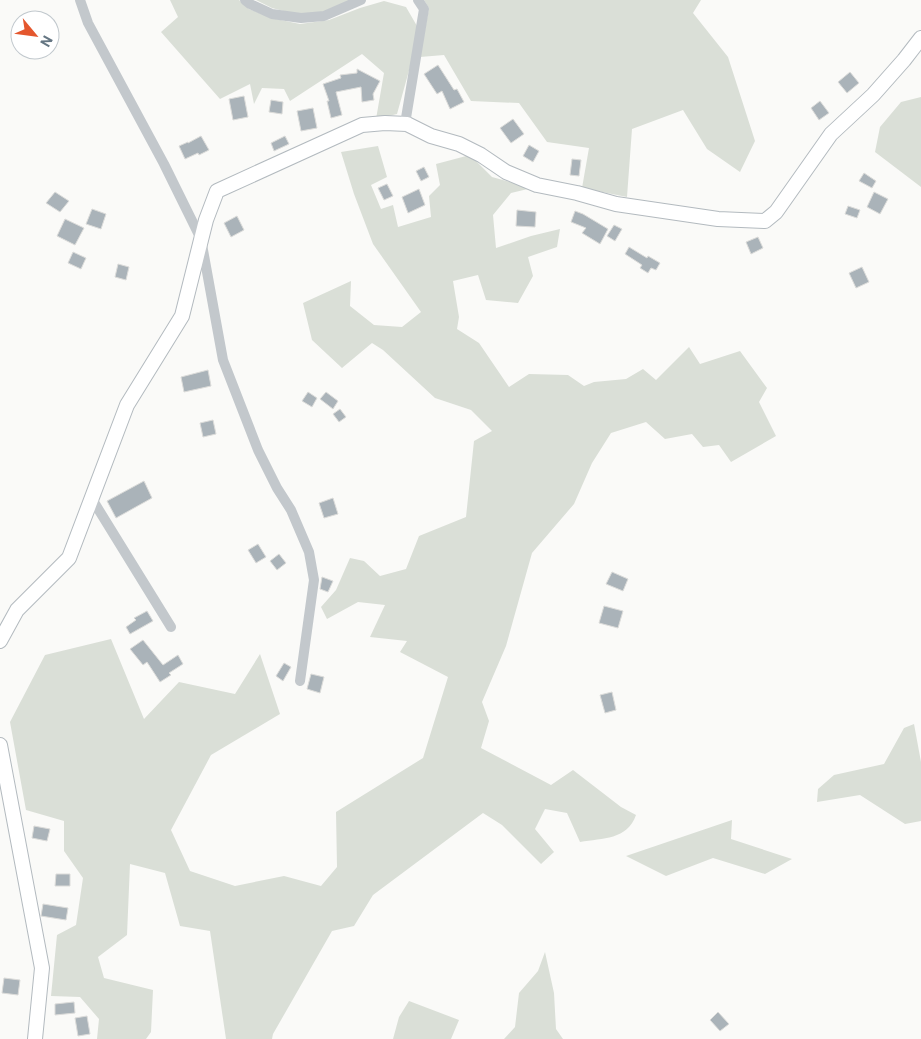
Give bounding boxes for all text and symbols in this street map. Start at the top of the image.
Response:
north arrow [10,10,60,60]
text: N [37,33,56,50]

